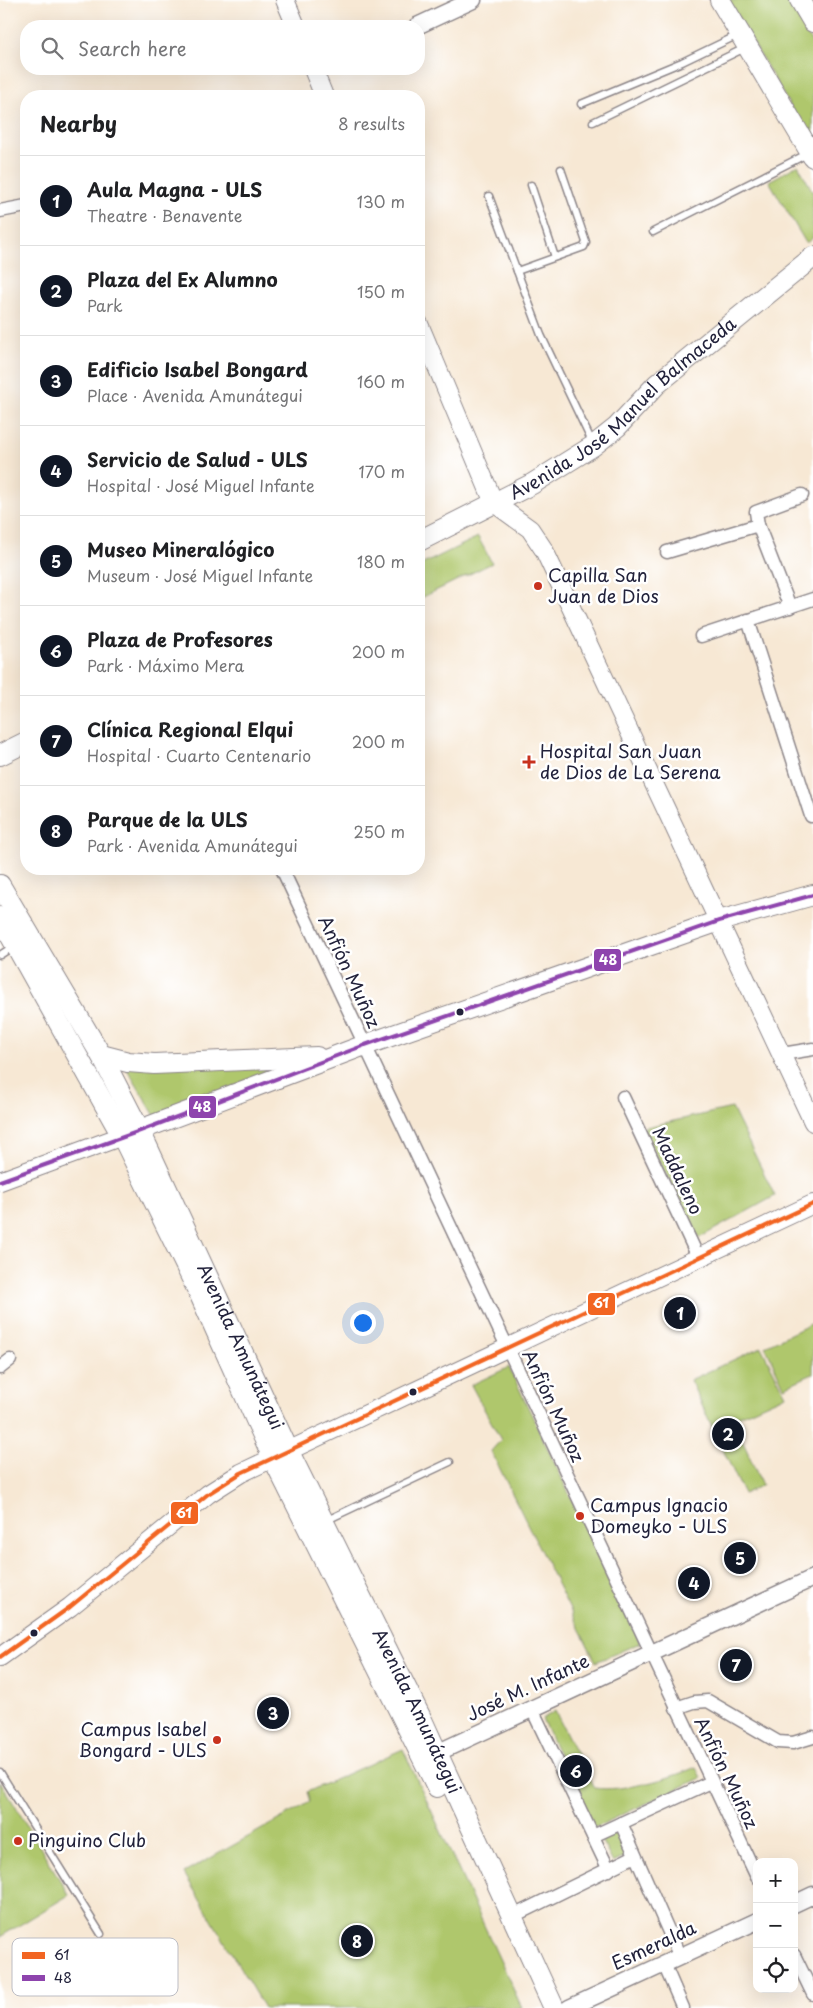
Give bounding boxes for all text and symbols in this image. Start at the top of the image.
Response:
search box [20,20,425,75]
icon: search [38,34,66,62]
text: Search here [78,34,187,62]
text: Nearby [40,107,117,139]
text: 8 results [338,111,405,135]
text: Aula Magna - ULS [87,175,262,203]
text: 1 [52,189,60,213]
text: 130 m [357,189,405,213]
text: Theatre · Benavente [87,203,243,227]
text: Plaza del Ex Alumno [87,265,278,293]
text: 2 [50,279,62,303]
text: 150 m [357,279,405,303]
text: Park [87,293,123,317]
street label: Avenida José Manuel Balmaceda [504,310,741,505]
text: Edificio Isabel Bongard [87,355,308,383]
text: 3 [51,369,61,393]
text: 160 m [357,369,405,393]
text: Place · Avenida Amunátegui [87,383,303,407]
text: Servicio de Salud - ULS [87,445,308,473]
text: 4 [51,459,61,483]
text: 170 m [359,459,405,483]
text: Hospital · José Miguel Infante [87,473,315,497]
text: Museo Mineralógico [87,535,275,563]
text: 5 [51,549,61,573]
text: 180 m [357,549,405,573]
place label: Capilla San Juan de Dios [548,561,659,609]
text: Museum · José Miguel Infante [87,563,313,587]
marker: Capilla San Juan de Dios [532,580,544,592]
text: Plaza de Profesores [87,625,273,653]
text: 6 [50,639,62,663]
text: 200 m [352,639,405,663]
text: Park · Máximo Mera [87,653,244,677]
text: Clínica Regional Elqui [87,715,293,743]
text: 7 [51,729,61,753]
text: 200 m [352,729,405,753]
place label: Hospital San Juan de Dios de La Serena [540,737,721,785]
text: Hospital · Cuarto Centenario [87,743,311,767]
marker: Hospital San Juan de Dios de La Serena [522,755,536,769]
text: Parque de la ULS [87,805,248,833]
text: 8 [51,819,61,843]
text: 250 m [354,819,405,843]
text: Park · Avenida Amunátegui [87,833,298,857]
street label: Anfión Muñoz [312,911,388,1032]
line badge: 48 [593,948,622,972]
text: 48 [599,949,617,970]
unlabelled marker [455,1007,465,1017]
line badge: 48 [188,1095,217,1119]
text: 48 [193,1096,211,1117]
street label: Maddaleno [646,1122,710,1219]
street label: Avenida Amunátegui [191,1259,292,1434]
line badge: 61 [587,1292,616,1316]
text: 61 [593,1292,609,1313]
pin: 1 [664,1294,696,1332]
your location [350,1310,376,1336]
street label: Anfión Muñoz [516,1345,592,1466]
unlabelled marker [408,1387,418,1397]
pin: 2 [712,1415,744,1453]
place label: Campus Ignacio Domeyko - ULS [590,1491,728,1539]
line badge: 61 [170,1501,199,1525]
text: 61 [176,1502,192,1523]
marker: Campus Ignacio Domeyko - ULS [574,1510,586,1522]
pin: 5 [724,1539,756,1577]
pin: 4 [678,1564,710,1602]
street label: Avenida Amunátegui [367,1623,469,1798]
unlabelled marker [29,1628,39,1638]
street label: José M. Infante [462,1646,593,1727]
pin: 7 [720,1646,752,1684]
pin: 3 [257,1694,289,1732]
street label: Anfión Muñoz [689,1712,766,1833]
place label: Campus Isabel Bongard - ULS [79,1715,207,1763]
marker: Campus Isabel Bongard - ULS [211,1734,223,1746]
pin: 6 [560,1752,592,1790]
place label: Pinguino Club [28,1826,146,1853]
marker: Pinguino Club [12,1835,24,1847]
map controls [753,1858,798,1993]
button: + [753,1858,798,1903]
button: − [753,1903,798,1948]
street label: Esmeralda [607,1913,700,1976]
pin: 8 [341,1922,373,1960]
legend [12,1938,178,1996]
text: 61 [54,1944,70,1965]
button: locate [753,1948,798,1993]
text: 48 [54,1967,72,1988]

